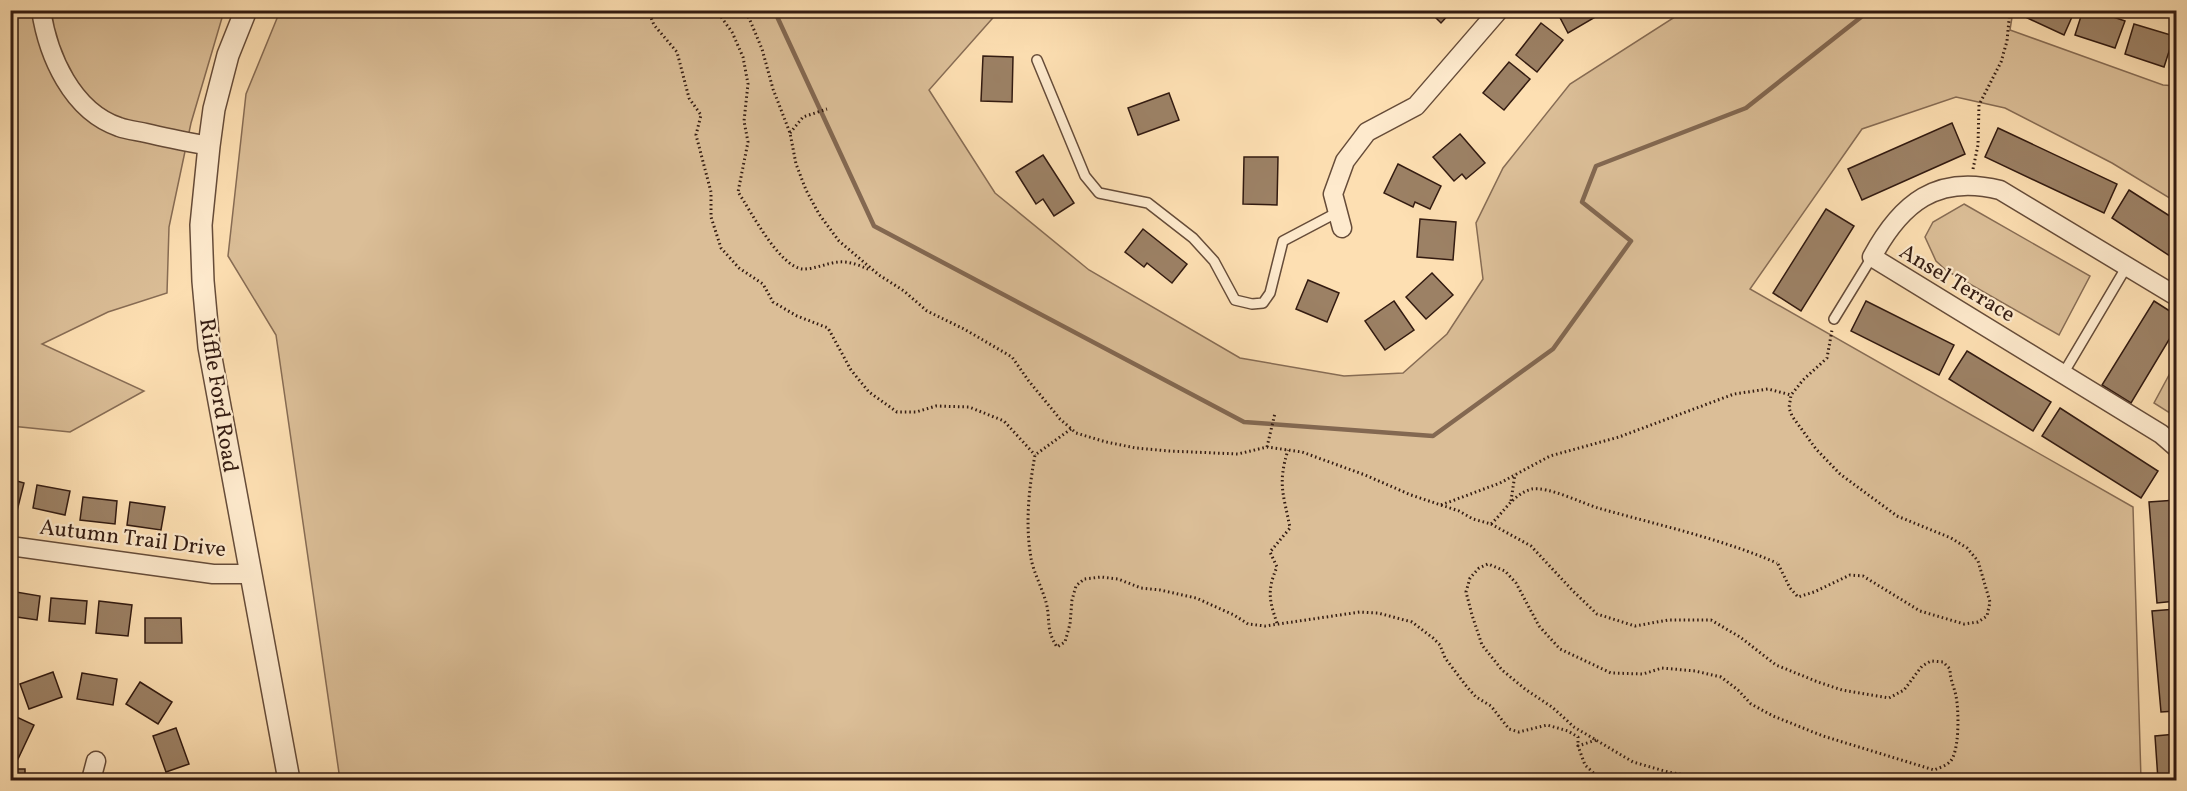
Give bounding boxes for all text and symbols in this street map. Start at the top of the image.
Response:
street label: Ansel Terrace [1893,237,2020,331]
street label: Riffle Ford Road [190,316,245,475]
street label: Autumn Trail Drive [38,513,228,566]

